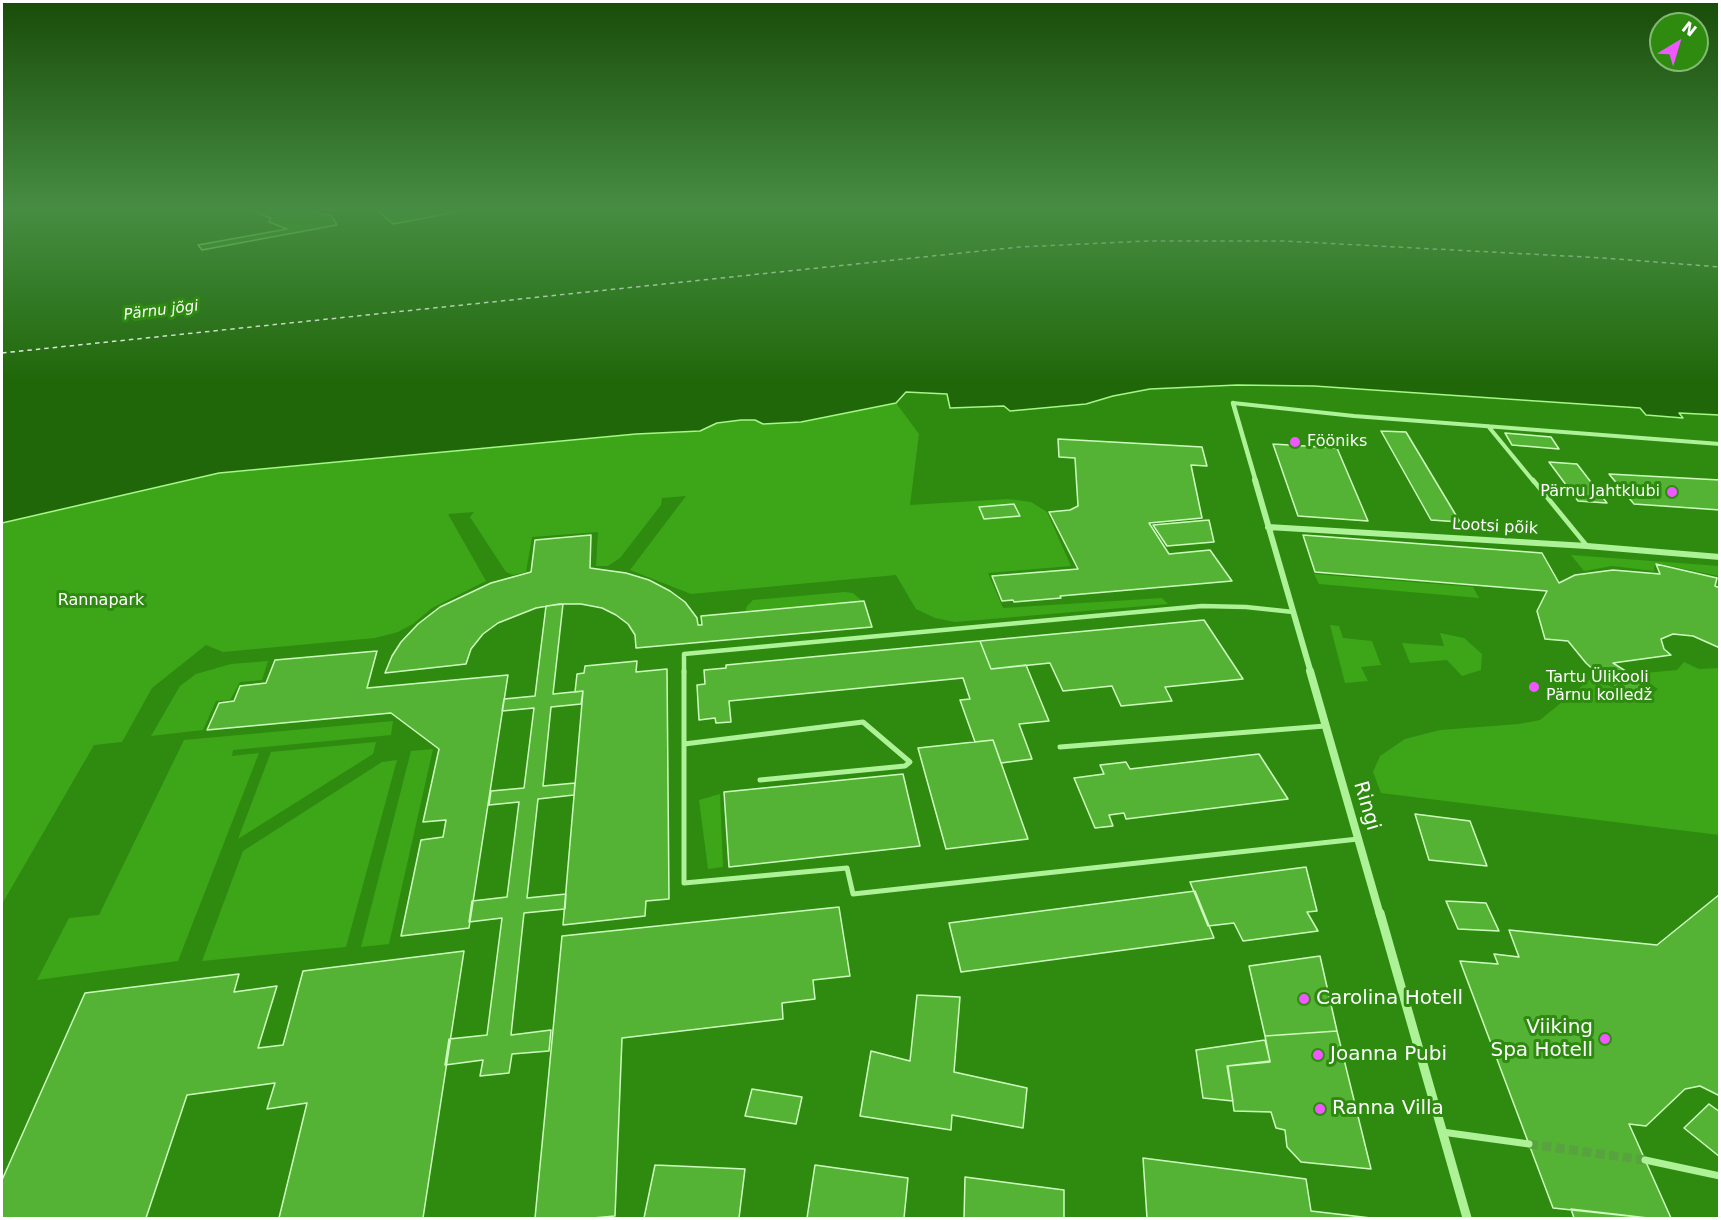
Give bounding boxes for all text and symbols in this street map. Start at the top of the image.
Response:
north arrow [1649,12,1709,72]
text: N [1678,17,1700,41]
water label: Pärnu jõgi [123,297,199,325]
place label: Fööniks [1307,432,1367,452]
marker: Fööniks [1288,435,1302,449]
place label: Pärnu Jahtklubi [1540,482,1660,502]
marker: Pärnu Jahtklubi [1665,485,1679,499]
street label: Lootsi põik [1452,515,1538,539]
park label: Rannapark [58,591,144,611]
place label: Tartu Ülikooli Pärnu kolledž [1546,668,1652,706]
marker: Tartu Ülikooli Pärnu kolledž [1527,680,1541,694]
street label: Ringi [1348,778,1384,834]
place label: Carolina Hotell [1316,987,1463,1011]
marker: Carolina Hotell [1297,992,1311,1006]
place label: Viiking Spa Hotell [1490,1016,1593,1063]
marker: Viiking Spa Hotell [1598,1032,1612,1046]
place label: Joanna Pubi [1330,1043,1447,1067]
marker: Joanna Pubi [1311,1048,1325,1062]
place label: Ranna Villa [1332,1097,1444,1121]
marker: Ranna Villa [1313,1102,1327,1116]

